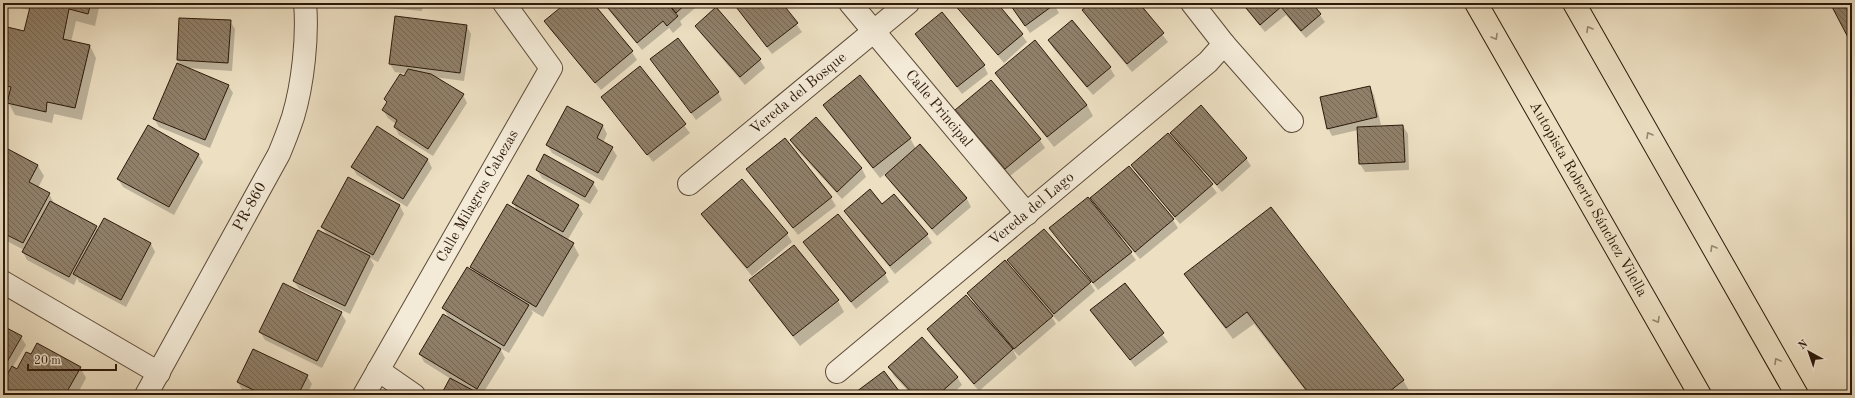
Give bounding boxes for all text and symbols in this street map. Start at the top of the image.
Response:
one-way arrow [1586,26,1593,33]
one-way arrow [1491,33,1498,40]
street label: Vereda del Bosque [748,50,849,137]
street label: Calle Principal [902,67,975,150]
street label: Autopista Roberto Sánchez Vilella [1527,99,1650,300]
street label: Calle Milagros Cabezas [434,127,521,265]
one-way arrow [1646,132,1653,139]
street label: Vereda del Lago [987,170,1077,249]
street label: PR-860 [231,180,269,233]
one-way arrow [1711,245,1718,252]
one-way arrow [1652,316,1659,323]
north arrow [1789,332,1829,372]
text: N [1797,338,1811,352]
scale bar [28,346,116,372]
text: 20 m [34,355,61,367]
one-way arrow [1775,358,1782,365]

